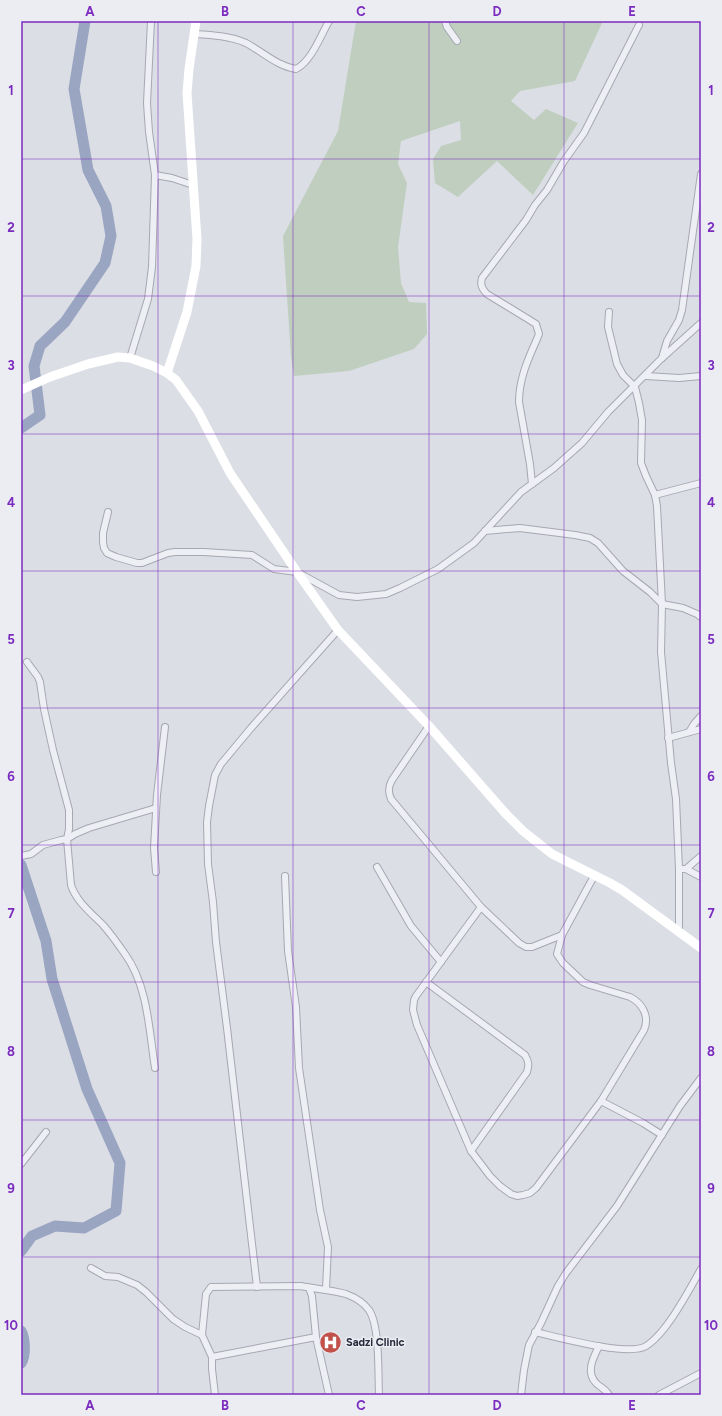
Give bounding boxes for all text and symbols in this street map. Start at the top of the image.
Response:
text: A [85,4,95,19]
text: B [221,4,229,19]
text: C [356,4,366,19]
text: D [492,4,502,19]
text: E [628,4,636,19]
text: 1 [8,83,14,98]
text: 1 [708,83,714,98]
text: 2 [7,220,15,235]
text: 2 [707,220,715,235]
text: 3 [7,358,15,373]
text: 3 [707,358,715,373]
text: 4 [7,495,15,510]
text: 4 [707,495,715,510]
text: 5 [7,632,15,647]
text: 5 [707,632,715,647]
text: 6 [7,769,15,784]
text: 6 [707,769,715,784]
text: 7 [7,906,15,921]
text: 7 [707,906,715,921]
text: 8 [7,1044,15,1059]
text: 8 [707,1044,715,1059]
text: 9 [7,1181,15,1196]
text: 9 [707,1181,715,1196]
text: 10 [4,1318,18,1333]
text: 10 [704,1318,718,1333]
hospital icon: Sadzi Clinic [317,1329,343,1355]
place label: Sadzi Clinic [346,1336,405,1349]
text: A [85,1398,95,1413]
text: B [221,1398,229,1413]
text: C [356,1398,366,1413]
text: D [492,1398,502,1413]
text: E [628,1398,636,1413]

